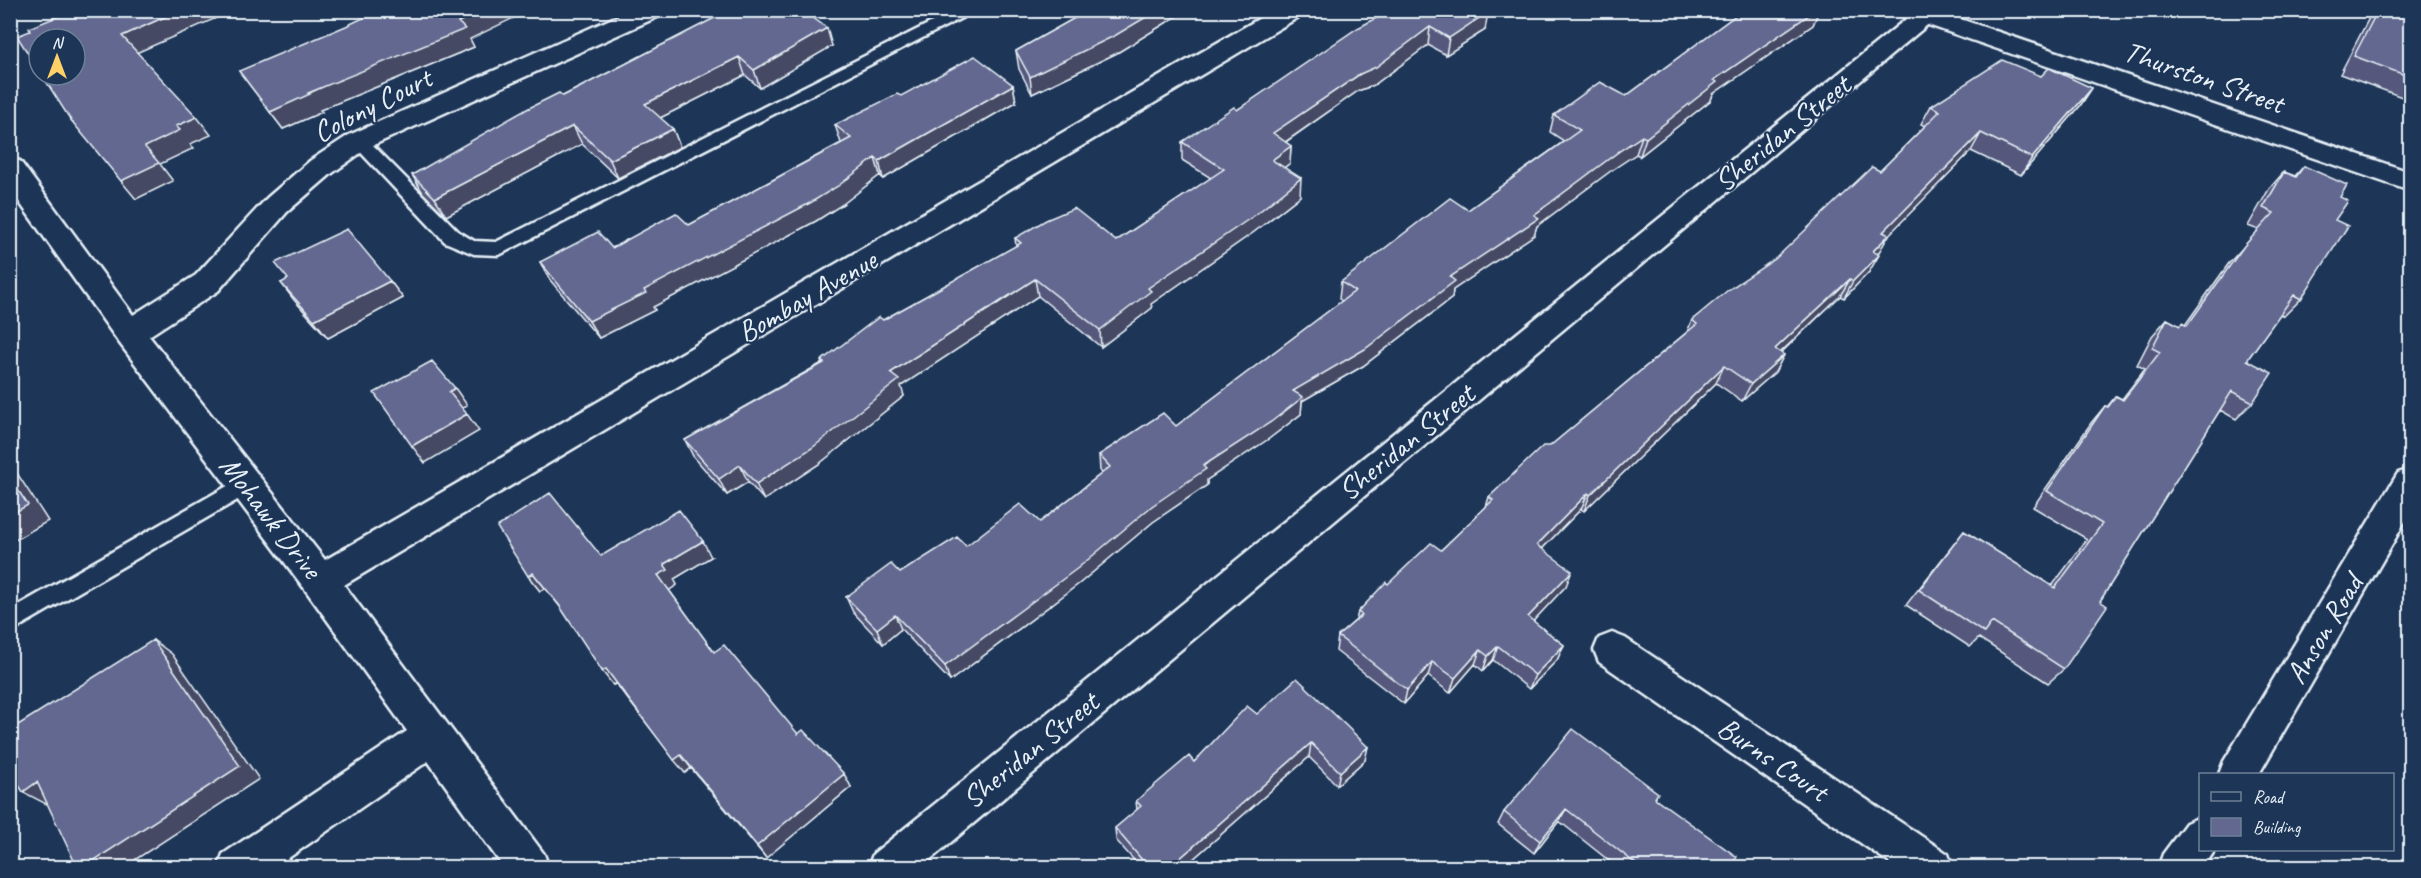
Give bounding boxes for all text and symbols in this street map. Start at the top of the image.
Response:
north arrow [27,27,87,87]
street label: Thurston Street [2119,32,2292,123]
text: N [52,33,65,53]
street label: Colony Court [306,58,440,151]
street label: Sheridan Street [1706,64,1860,200]
street label: Bombay Avenue [731,240,885,351]
street label: Sheridan Street [1330,373,1484,509]
street label: Mohawk Drive [211,448,332,588]
street label: Anson Road [2277,564,2373,690]
street label: Sheridan Street [954,681,1108,817]
street label: Burns Court [1710,708,1838,812]
legend [2199,773,2394,851]
text: Road [2253,786,2286,808]
text: Building [2253,816,2302,838]

